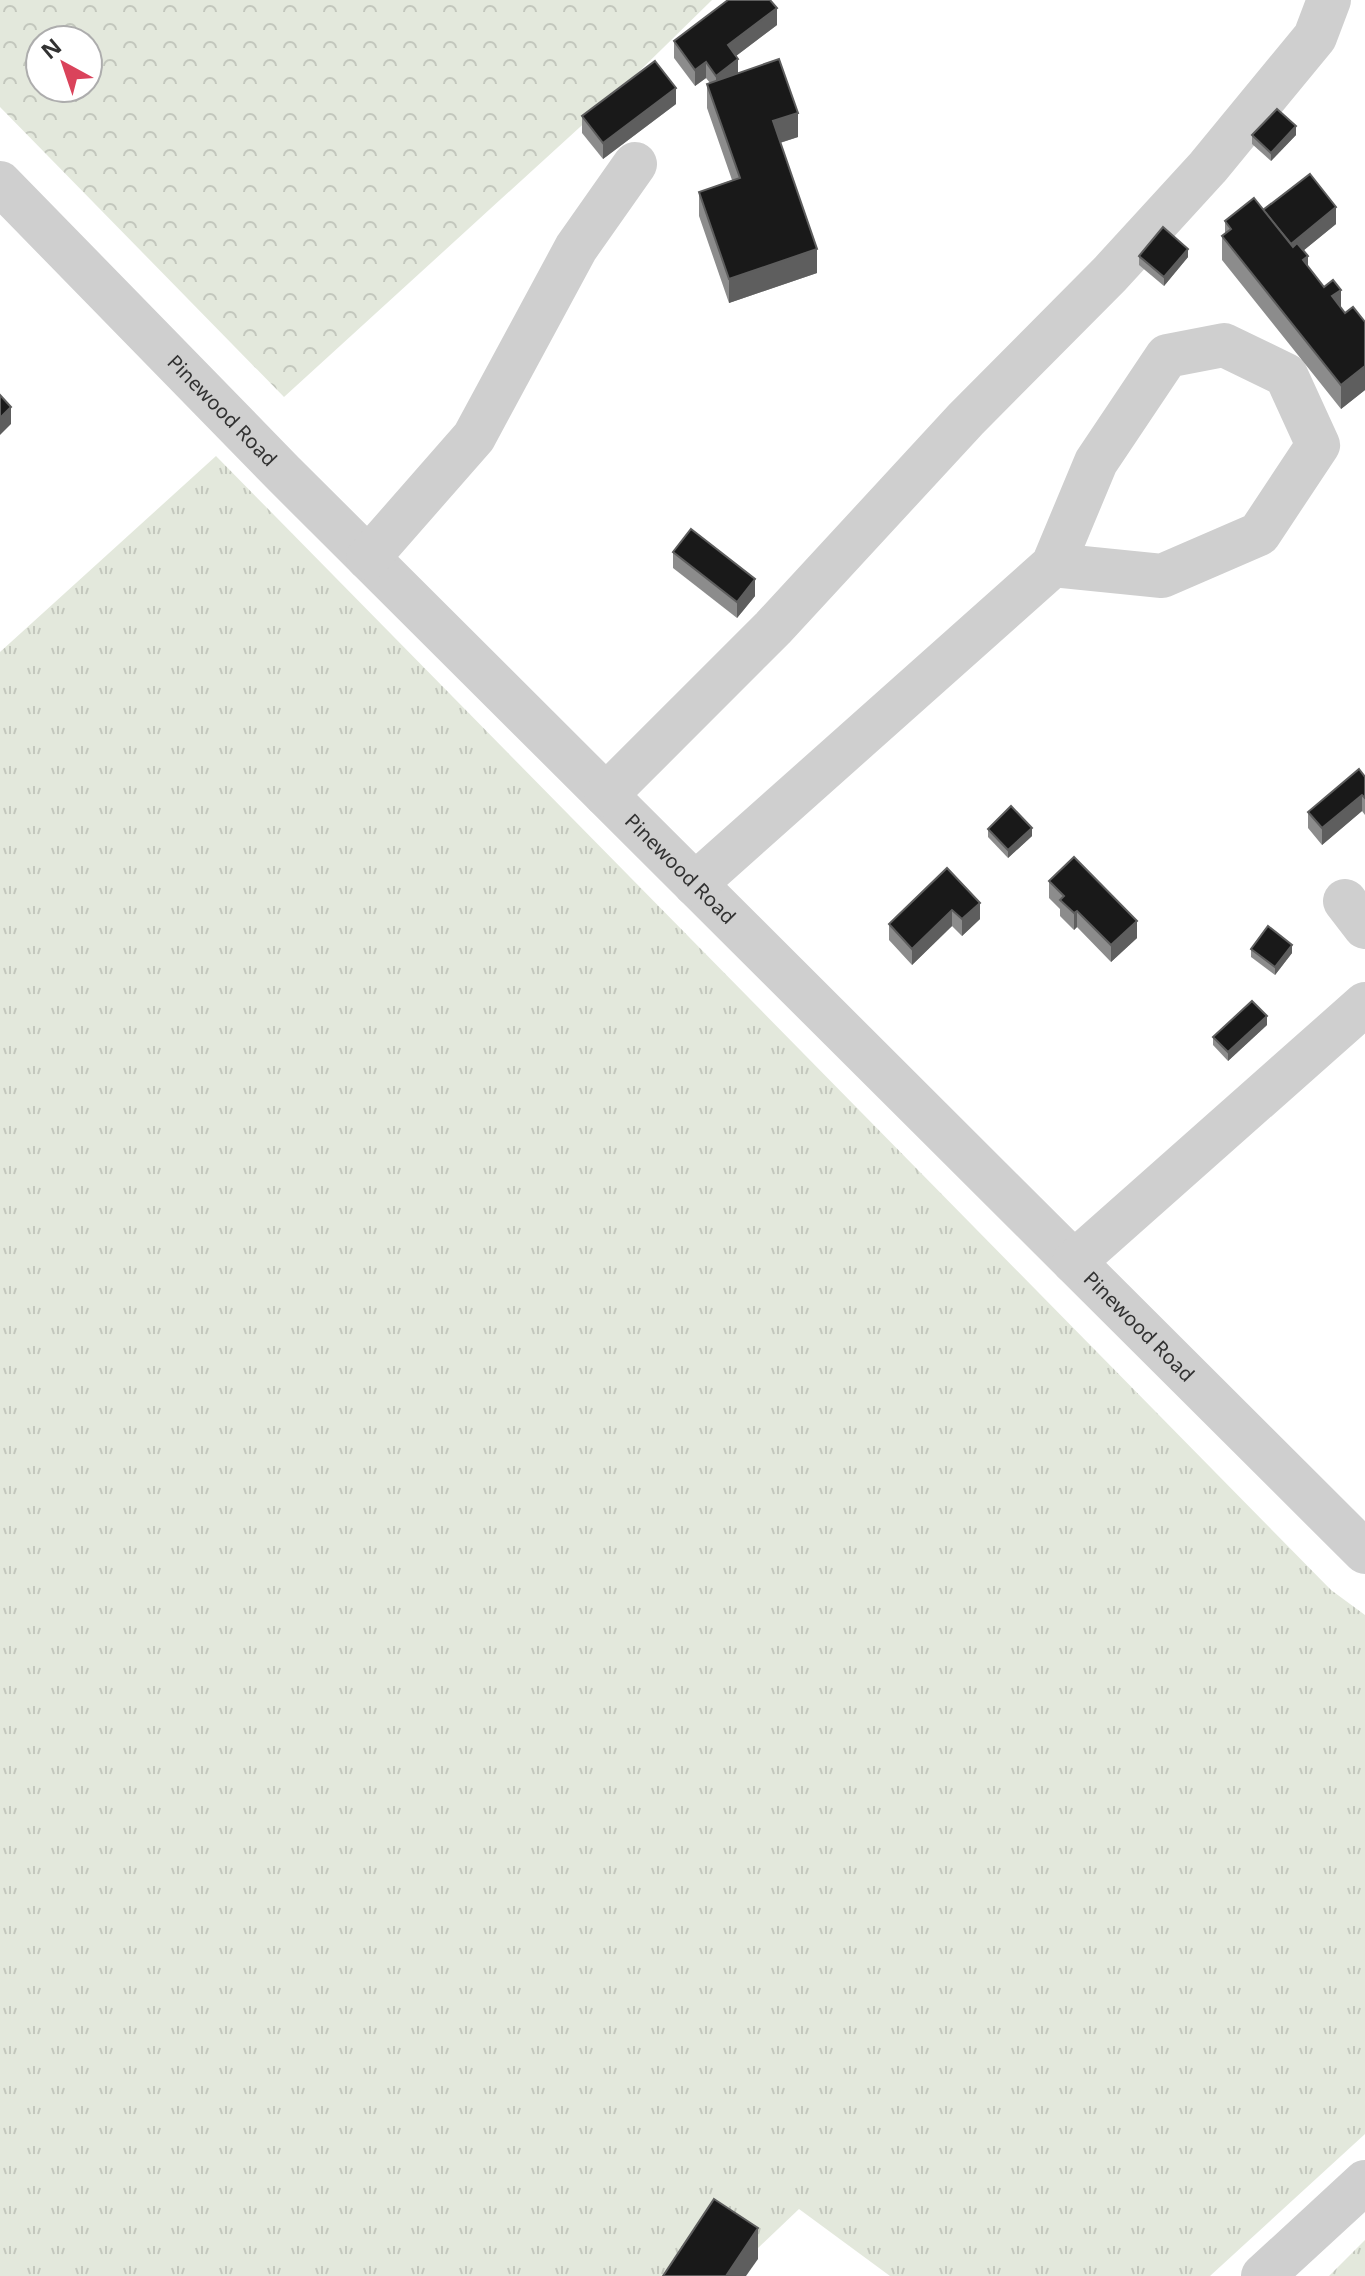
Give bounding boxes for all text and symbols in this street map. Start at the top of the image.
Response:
north arrow [24,24,104,104]
text: N [34,31,67,65]
street label: Pinewood Road [162,349,283,472]
street label: Pinewood Road [619,807,742,930]
street label: Pinewood Road [1078,1265,1201,1387]

